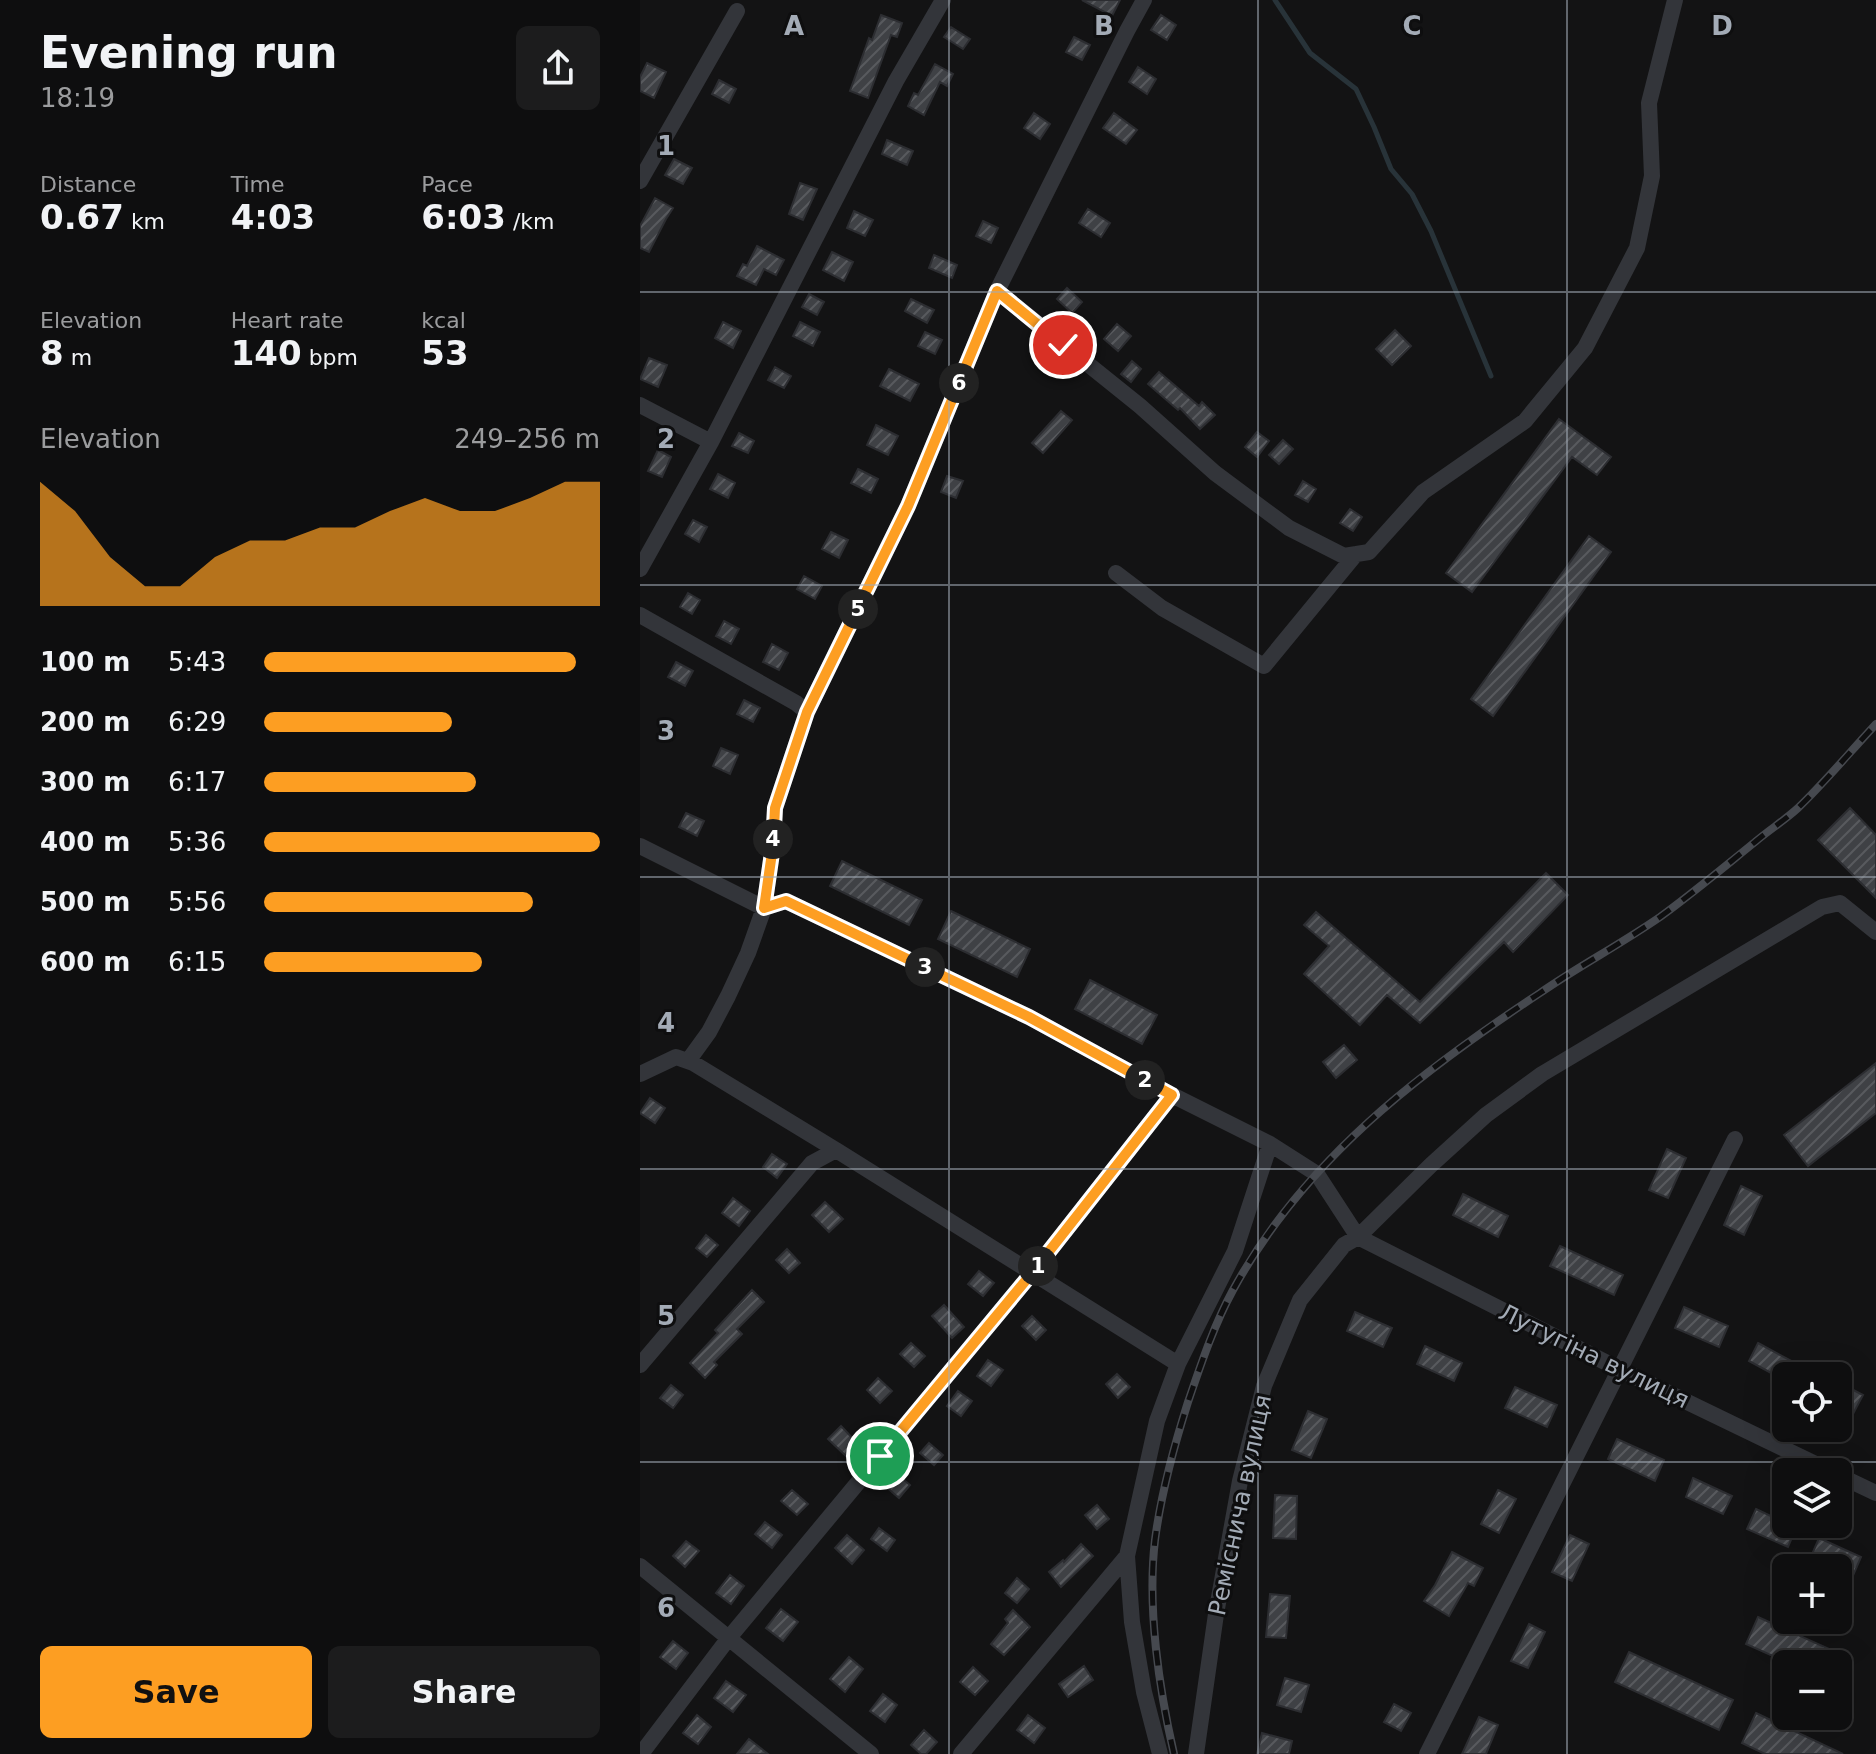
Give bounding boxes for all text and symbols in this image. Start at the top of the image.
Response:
text: A [784,11,804,41]
text: B [1094,11,1114,41]
text: C [1402,11,1422,41]
text: D [1711,11,1733,41]
button: share [516,26,600,110]
text: Evening run [40,27,337,78]
text: 18:19 [40,83,115,113]
text: 1 [657,131,675,161]
text: Distance [40,172,136,197]
text: Time [231,172,285,197]
text: Pace [421,172,473,197]
text: 0.67 [40,197,124,237]
text: 4:03 [231,197,315,237]
text: 6:03 [421,197,506,237]
text: km [124,209,165,234]
text: /km [506,209,554,234]
text: Elevation [40,308,142,333]
text: Heart rate [231,308,344,333]
text: kcal [421,308,466,333]
pin [1029,311,1097,379]
icon: check [1041,323,1085,367]
text: 8 [40,333,64,373]
text: 140 [231,333,302,373]
text: 53 [421,333,469,373]
text: m [64,345,92,370]
text: bpm [302,345,358,370]
pin: 6 [939,363,979,403]
text: 6 [951,370,967,395]
text: Elevation [40,424,161,454]
text: 249–256 m [454,424,600,454]
text: 2 [657,424,675,454]
pin: 5 [838,589,878,629]
text: 5 [850,596,866,621]
text: 100 m [40,647,130,677]
text: 5:43 [168,647,226,677]
text: 200 m [40,707,130,737]
text: 6:29 [168,707,226,737]
text: 3 [657,716,675,746]
text: 300 m [40,767,130,797]
text: 6:17 [168,767,226,797]
pin: 4 [753,819,793,859]
text: 4 [765,826,781,851]
text: 400 m [40,827,130,857]
text: 5:36 [168,827,226,857]
text: 500 m [40,887,130,917]
text: 5:56 [168,887,226,917]
text: 600 m [40,947,130,977]
text: 6:15 [168,947,226,977]
pin: 3 [905,947,945,987]
text: 3 [917,954,933,979]
text: 4 [657,1008,675,1038]
pin: 2 [1125,1060,1165,1100]
text: 2 [1137,1067,1153,1092]
pin: 1 [1018,1246,1058,1286]
text: 1 [1030,1253,1046,1278]
street label: Лутугіна вулиця [1494,1298,1694,1414]
text: 5 [657,1301,675,1331]
map controls [1772,1362,1852,1730]
button: locate [1772,1362,1852,1442]
street label: Реміснича вулиця [1203,1392,1277,1618]
pin [846,1422,914,1490]
icon: arrive [858,1434,902,1478]
button: layers [1772,1458,1852,1538]
button: + [1772,1554,1852,1634]
text: 6 [657,1593,675,1623]
button: Save [40,1646,312,1738]
button: Share [328,1646,600,1738]
button: − [1772,1650,1852,1730]

